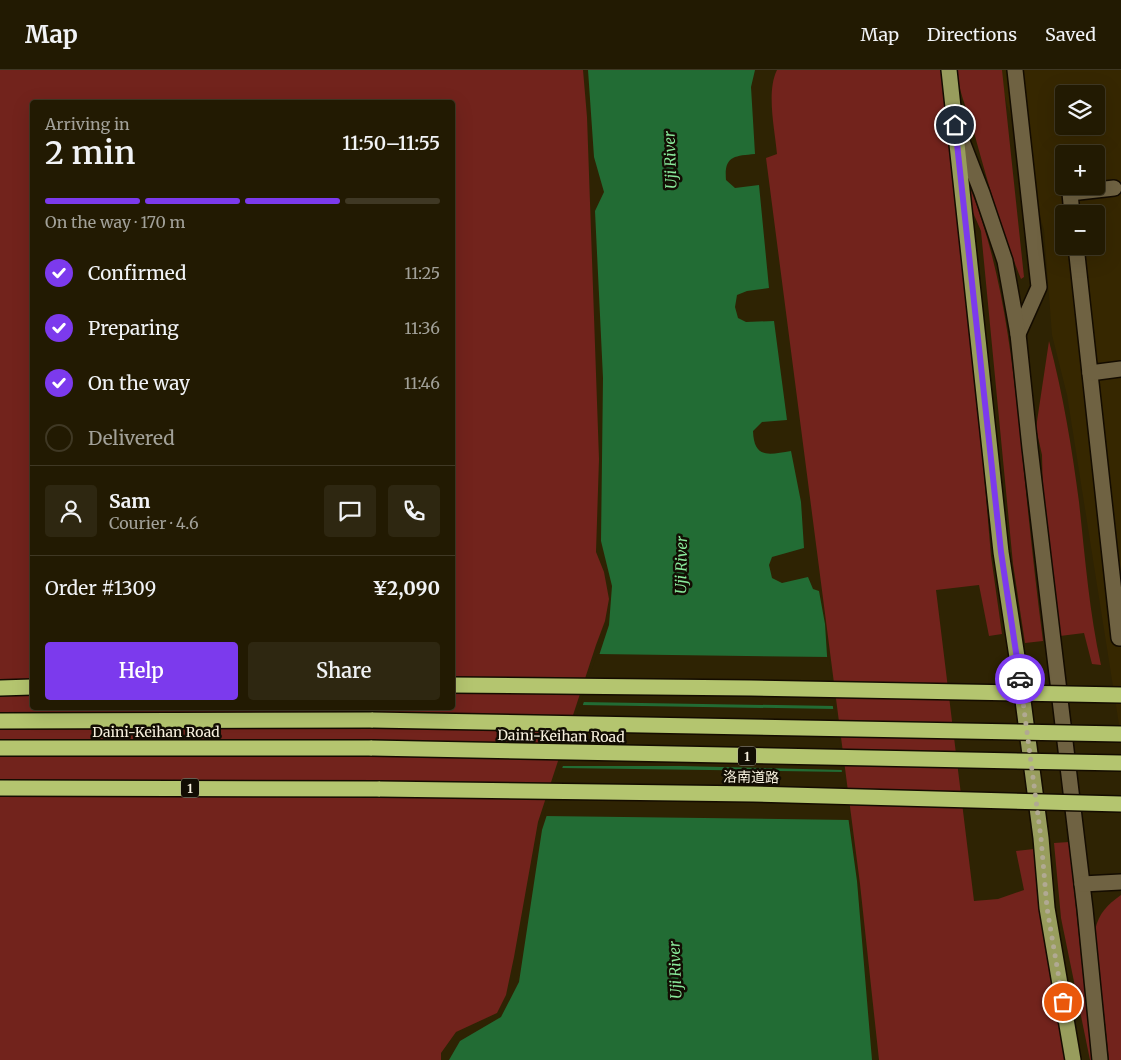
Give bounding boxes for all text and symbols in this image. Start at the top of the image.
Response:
text: Map [25,19,78,50]
text: Map [861,23,899,46]
text: Directions [927,23,1017,46]
text: Saved [1045,23,1096,46]
map controls [1055,85,1105,255]
button: layers [1055,85,1105,135]
pin [934,104,976,146]
icon: home [941,111,969,139]
text: Arriving in [45,114,130,134]
water label: Uji River [659,130,681,189]
text: 11:50–11:55 [342,131,440,155]
text: 2 min [45,133,135,173]
button: + [1055,145,1105,195]
button: − [1055,205,1105,255]
text: On the way · 170 m [45,212,185,232]
icon: check [45,259,73,287]
text: Confirmed [88,261,186,285]
text: 11:25 [404,263,440,283]
icon: check [45,314,73,342]
text: Preparing [88,316,179,340]
text: 11:36 [404,318,440,338]
icon: check [45,369,73,397]
text: On the way [88,371,190,395]
text: 11:46 [404,373,440,393]
text: Delivered [88,426,175,450]
button: person [45,485,97,537]
button: chat [324,485,376,537]
button: phone [388,485,440,537]
text: Sam [109,489,150,513]
text: Courier · 4.6 [109,513,199,533]
water label: Uji River [671,535,691,594]
text: Order #1309 [45,576,156,600]
text: ¥2,090 [373,576,440,600]
button: Help [45,642,238,700]
button: Share [248,642,440,700]
courier [995,654,1045,704]
icon: car [1006,665,1034,693]
street label: Daini-Keihan Road [92,723,220,741]
street label: Daini-Keihan Road [497,726,625,746]
road number: 1 [738,746,756,766]
street label: 洛南道路 [723,768,779,786]
road number: 1 [181,778,199,798]
water label: Uji River [664,940,686,999]
pin [1042,981,1084,1023]
icon: bag [1049,988,1077,1016]

